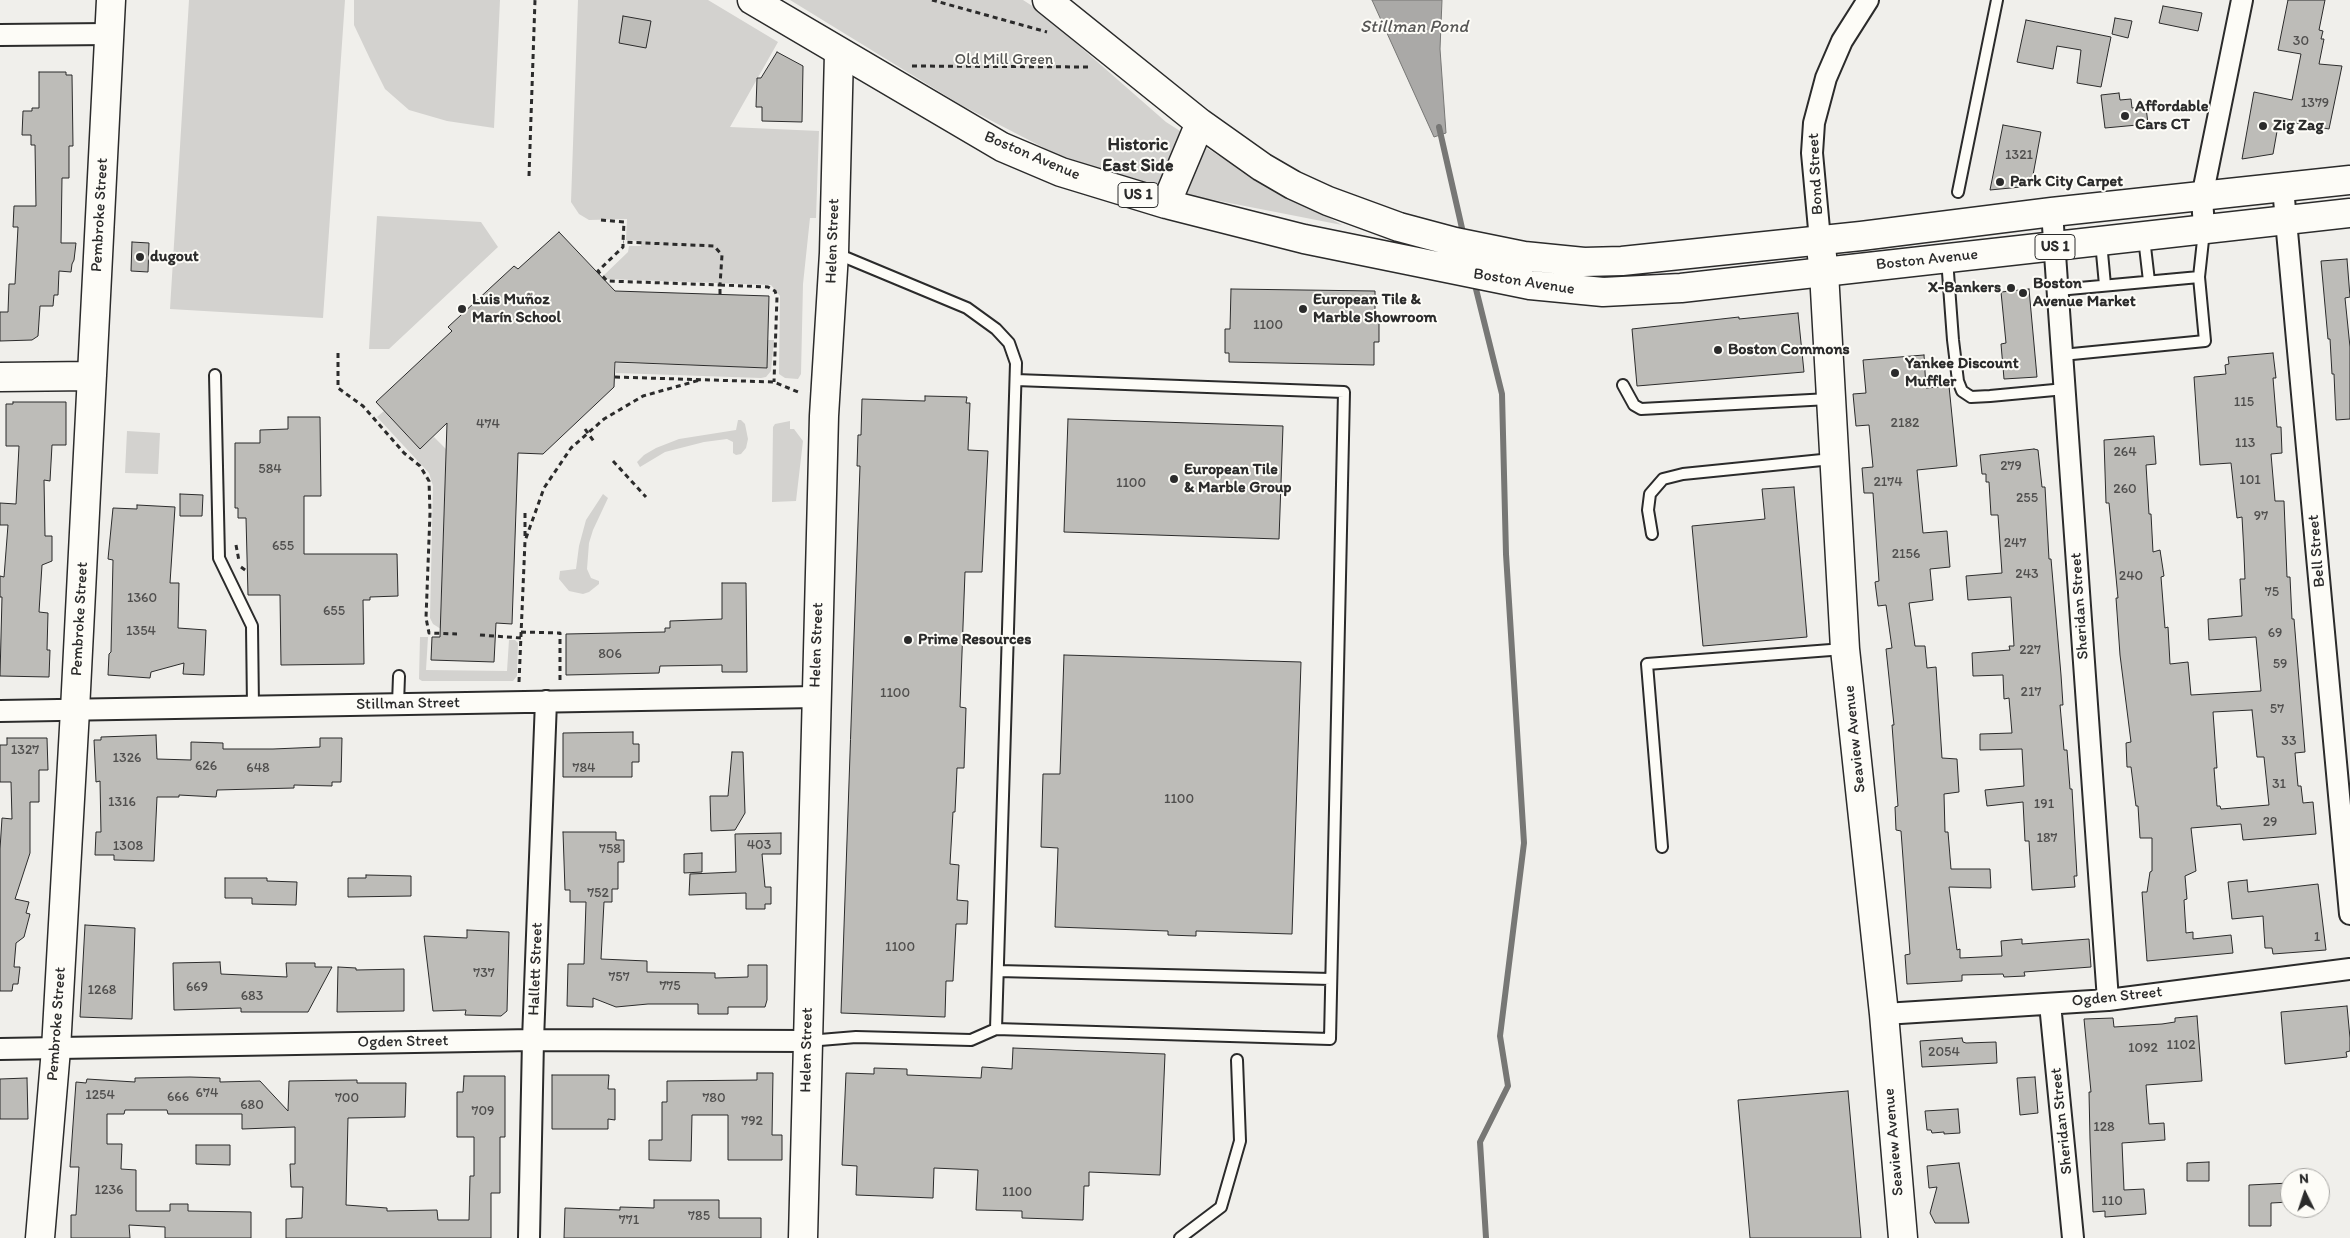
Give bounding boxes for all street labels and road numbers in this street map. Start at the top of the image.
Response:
street label: Boston Avenue [981,127,1083,185]
street label: Bond Street [1804,133,1828,215]
street label: Pembroke Street [87,157,113,273]
road number: US 1 [1118,182,1158,208]
street label: Helen Street [822,198,844,284]
road number: US 1 [2035,234,2075,260]
street label: Boston Avenue [1875,245,1979,275]
street label: Boston Avenue [1472,265,1576,299]
street label: Bell Street [2304,514,2330,588]
street label: Sheridan Street [2067,552,2093,660]
street label: Pembroke Street [67,561,93,677]
street label: Helen Street [806,602,828,688]
street label: Seaview Avenue [1840,684,1870,794]
street label: Stillman Street [356,693,460,715]
street label: Hallett Street [525,922,547,1016]
street label: Pembroke Street [43,966,71,1082]
street label: Ogden Street [2071,983,2163,1011]
street label: Helen Street [797,1007,817,1093]
street label: Ogden Street [357,1032,449,1052]
street label: Sheridan Street [2047,1067,2077,1175]
street label: Seaview Avenue [1880,1087,1908,1197]

